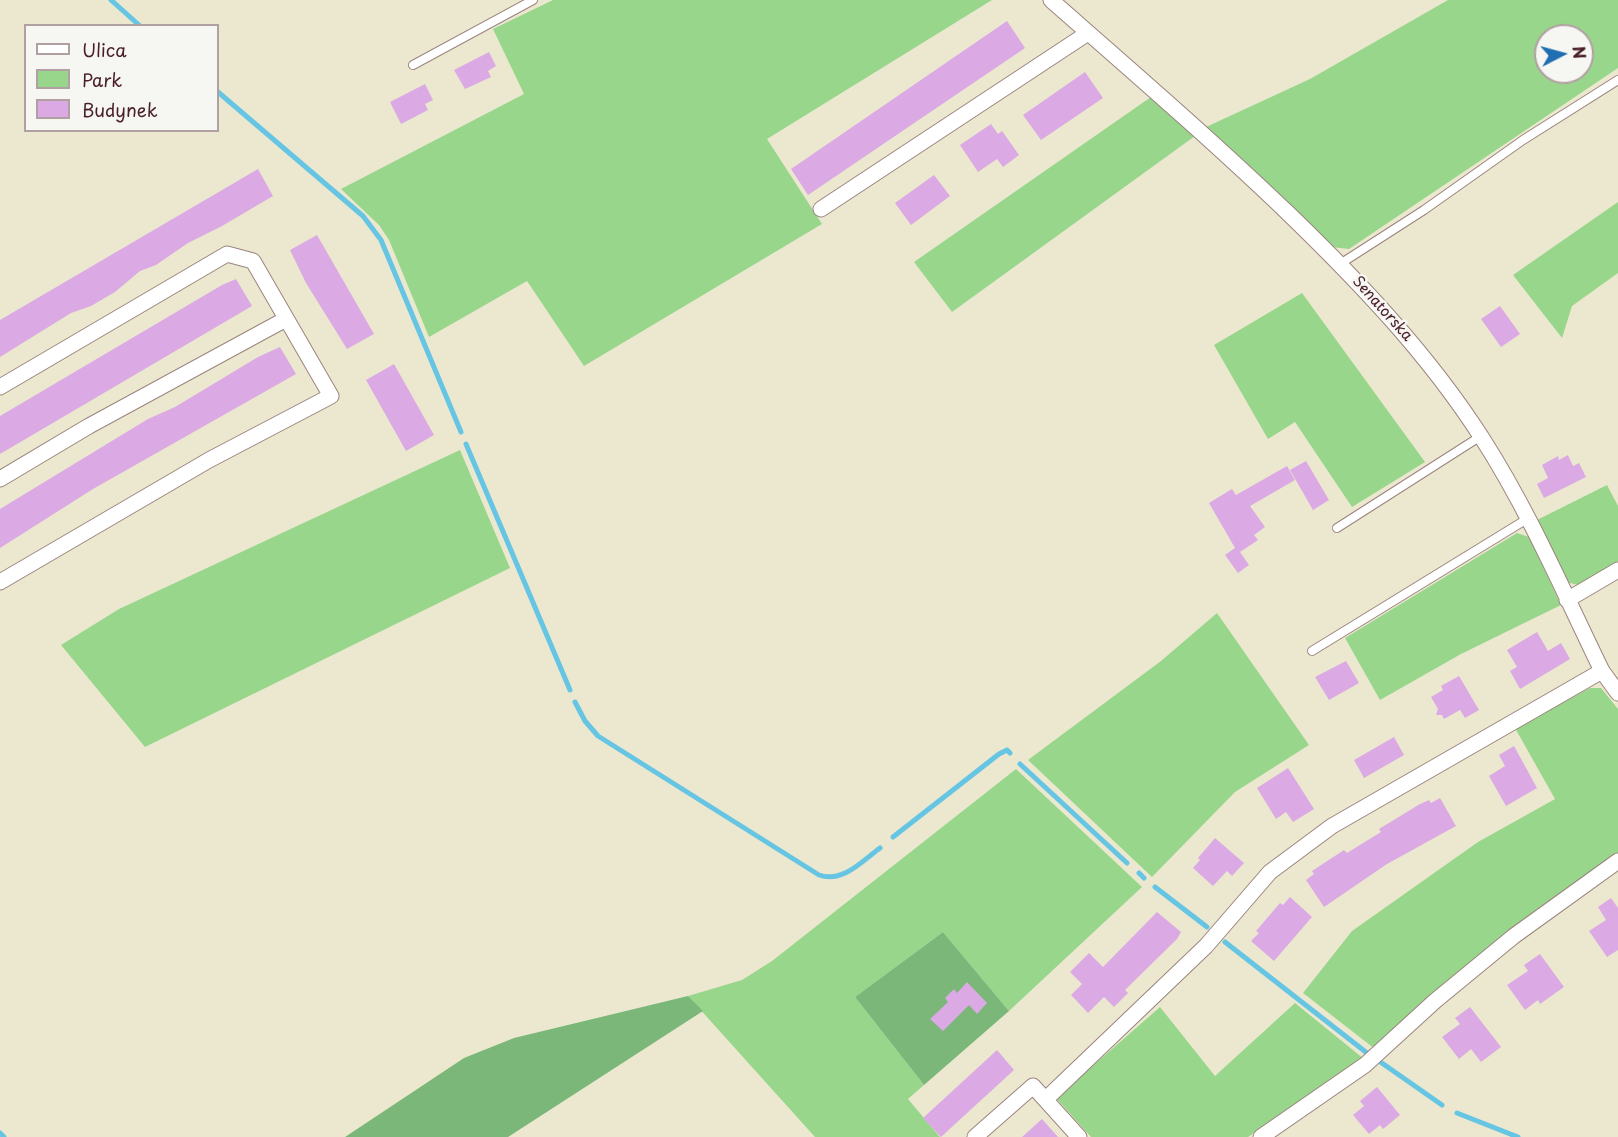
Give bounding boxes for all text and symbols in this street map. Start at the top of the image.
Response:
legend [24,24,219,132]
north arrow [1534,24,1594,84]
text: Ulica [82,36,127,63]
text: N [1567,45,1593,60]
text: Park [82,66,122,93]
text: Budynek [82,96,158,123]
street label: Senatorska [1348,273,1416,345]

